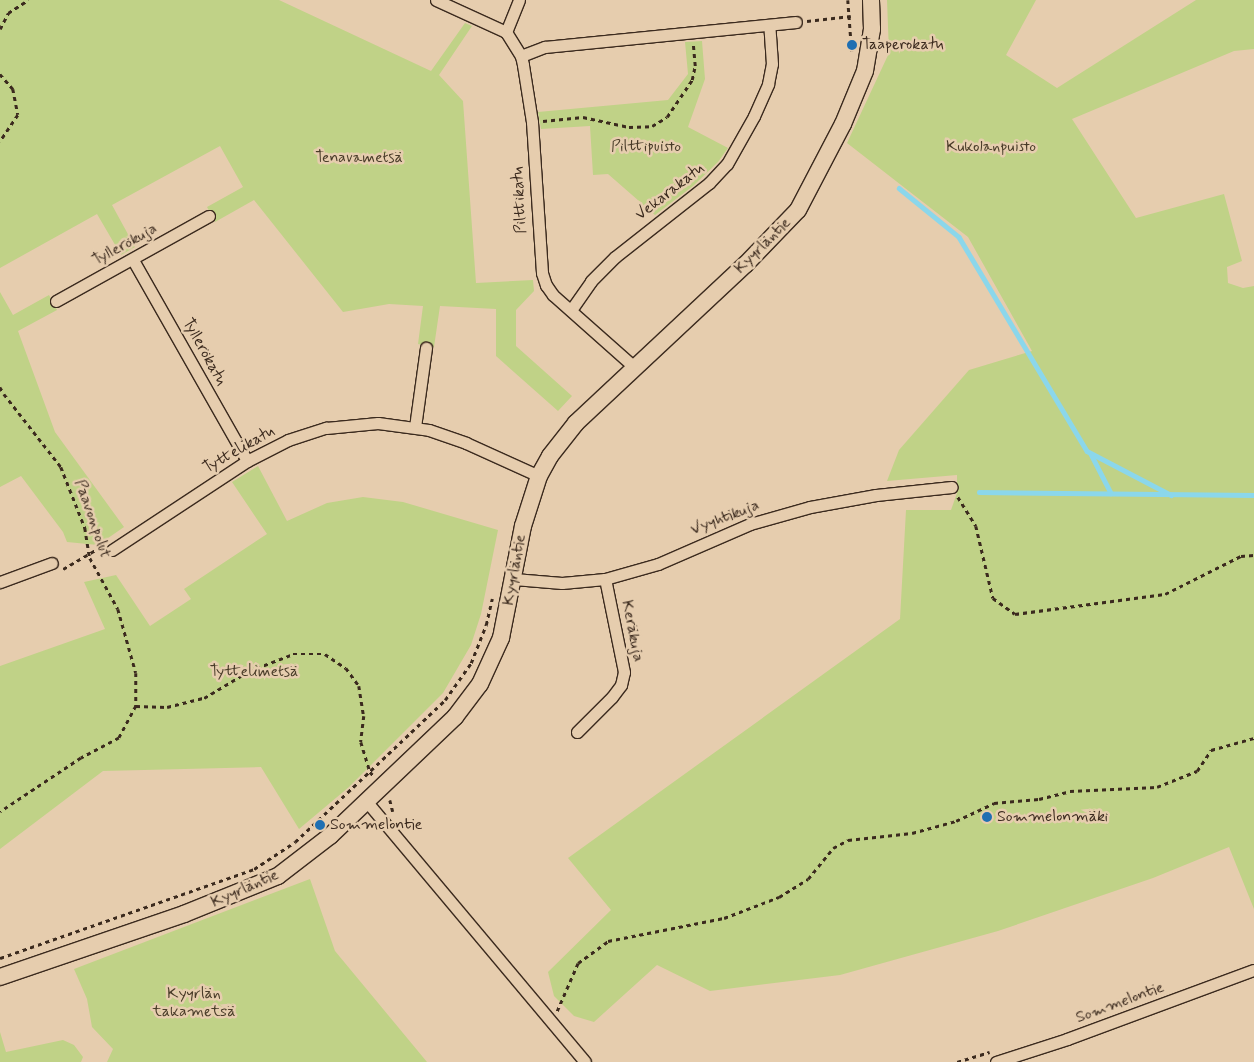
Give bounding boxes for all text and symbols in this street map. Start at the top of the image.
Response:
place label: Taaperokatu [862,35,944,55]
marker: Taaperokatu [846,39,858,51]
park label: Pilttipuisto [611,137,681,157]
park label: Kukolanpuisto [946,137,1036,157]
park label: Tenavametsä [315,148,403,168]
street label: Vekarakatu [632,159,708,225]
street label: Pilttikatu [509,166,531,234]
street label: Kyyrläntie [731,214,795,278]
street label: Tyllerökuja [89,219,161,271]
street label: Tyllerökatu [178,315,230,389]
street label: Tyttelikatu [200,422,278,478]
street label: Paavonpolut [70,477,114,561]
street label: Vyyhtikuja [688,496,762,540]
street label: Kyyrläntie [499,533,531,607]
street label: Keräkuja [617,599,647,663]
park label: Tyttelimetsä [210,662,298,682]
place label: Sommelonmäki [997,807,1108,827]
marker: Sommelonmäki [981,811,993,823]
place label: Sommelontie [330,815,422,835]
marker: Sommelontie [314,819,326,831]
street label: Kyyrläntie [208,866,282,912]
street label: Sommelontie [1073,978,1167,1028]
park label: Kyyrlän takametsä [153,984,235,1022]

